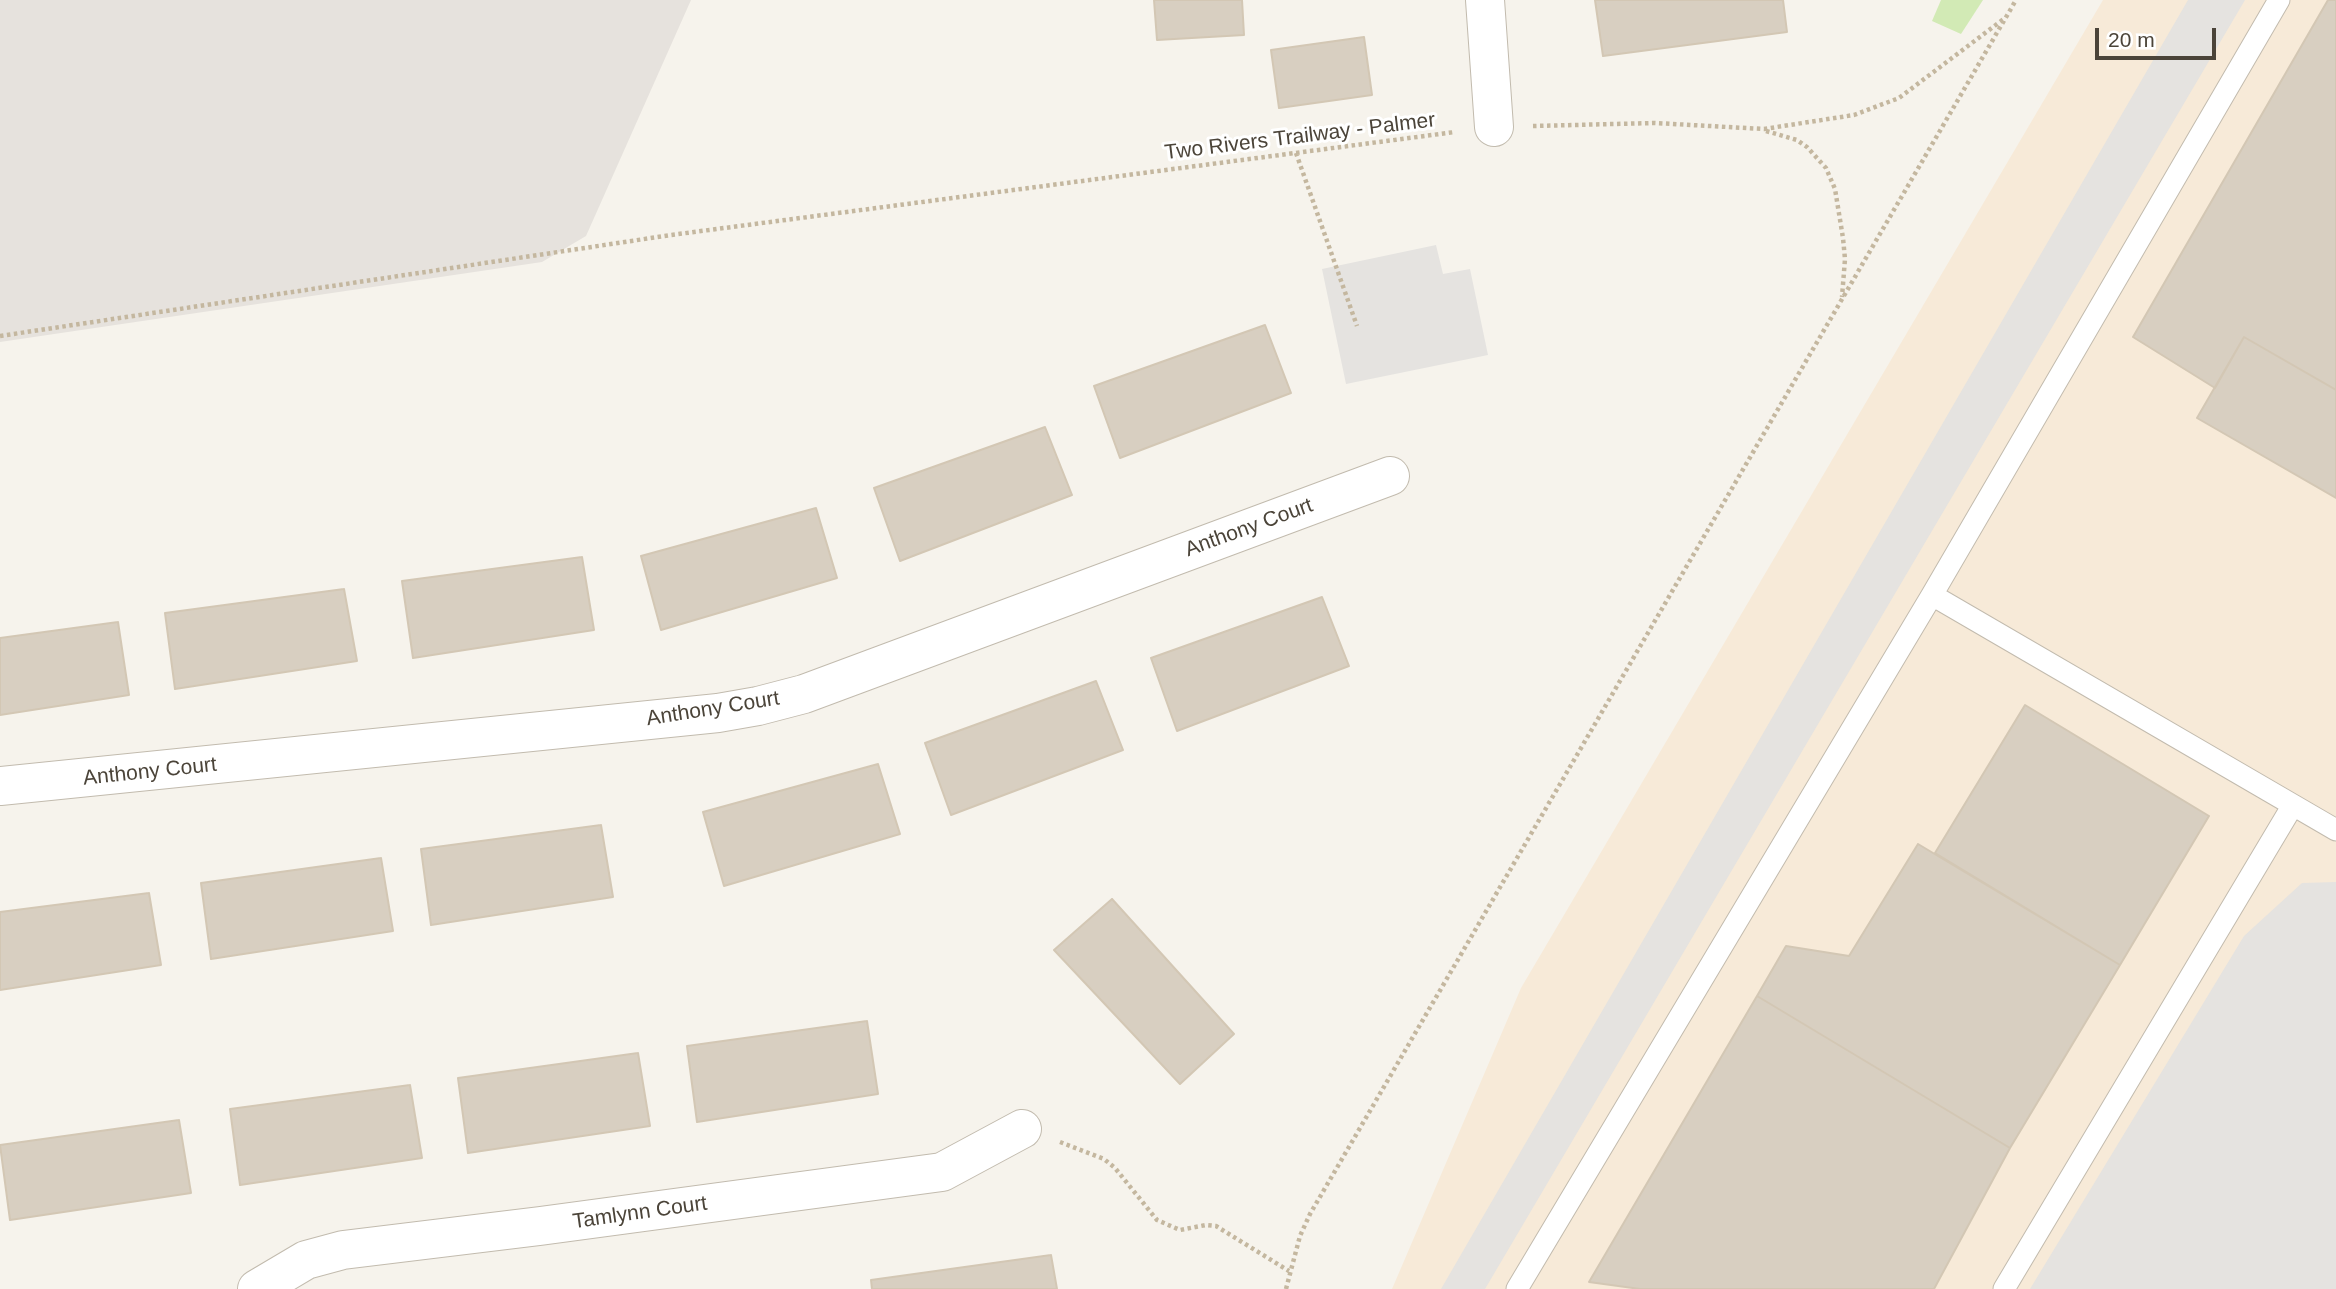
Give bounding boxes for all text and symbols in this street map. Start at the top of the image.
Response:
scale bar [2098,14,2219,58]
text: 20 m [2108,28,2155,51]
street label: Two Rivers Trailway - Palmer [1163,108,1437,166]
street label: Anthony Court [1182,493,1316,563]
street label: Anthony Court [645,686,781,732]
street label: Anthony Court [82,752,218,792]
street label: Tamlynn Court [571,1191,709,1235]

